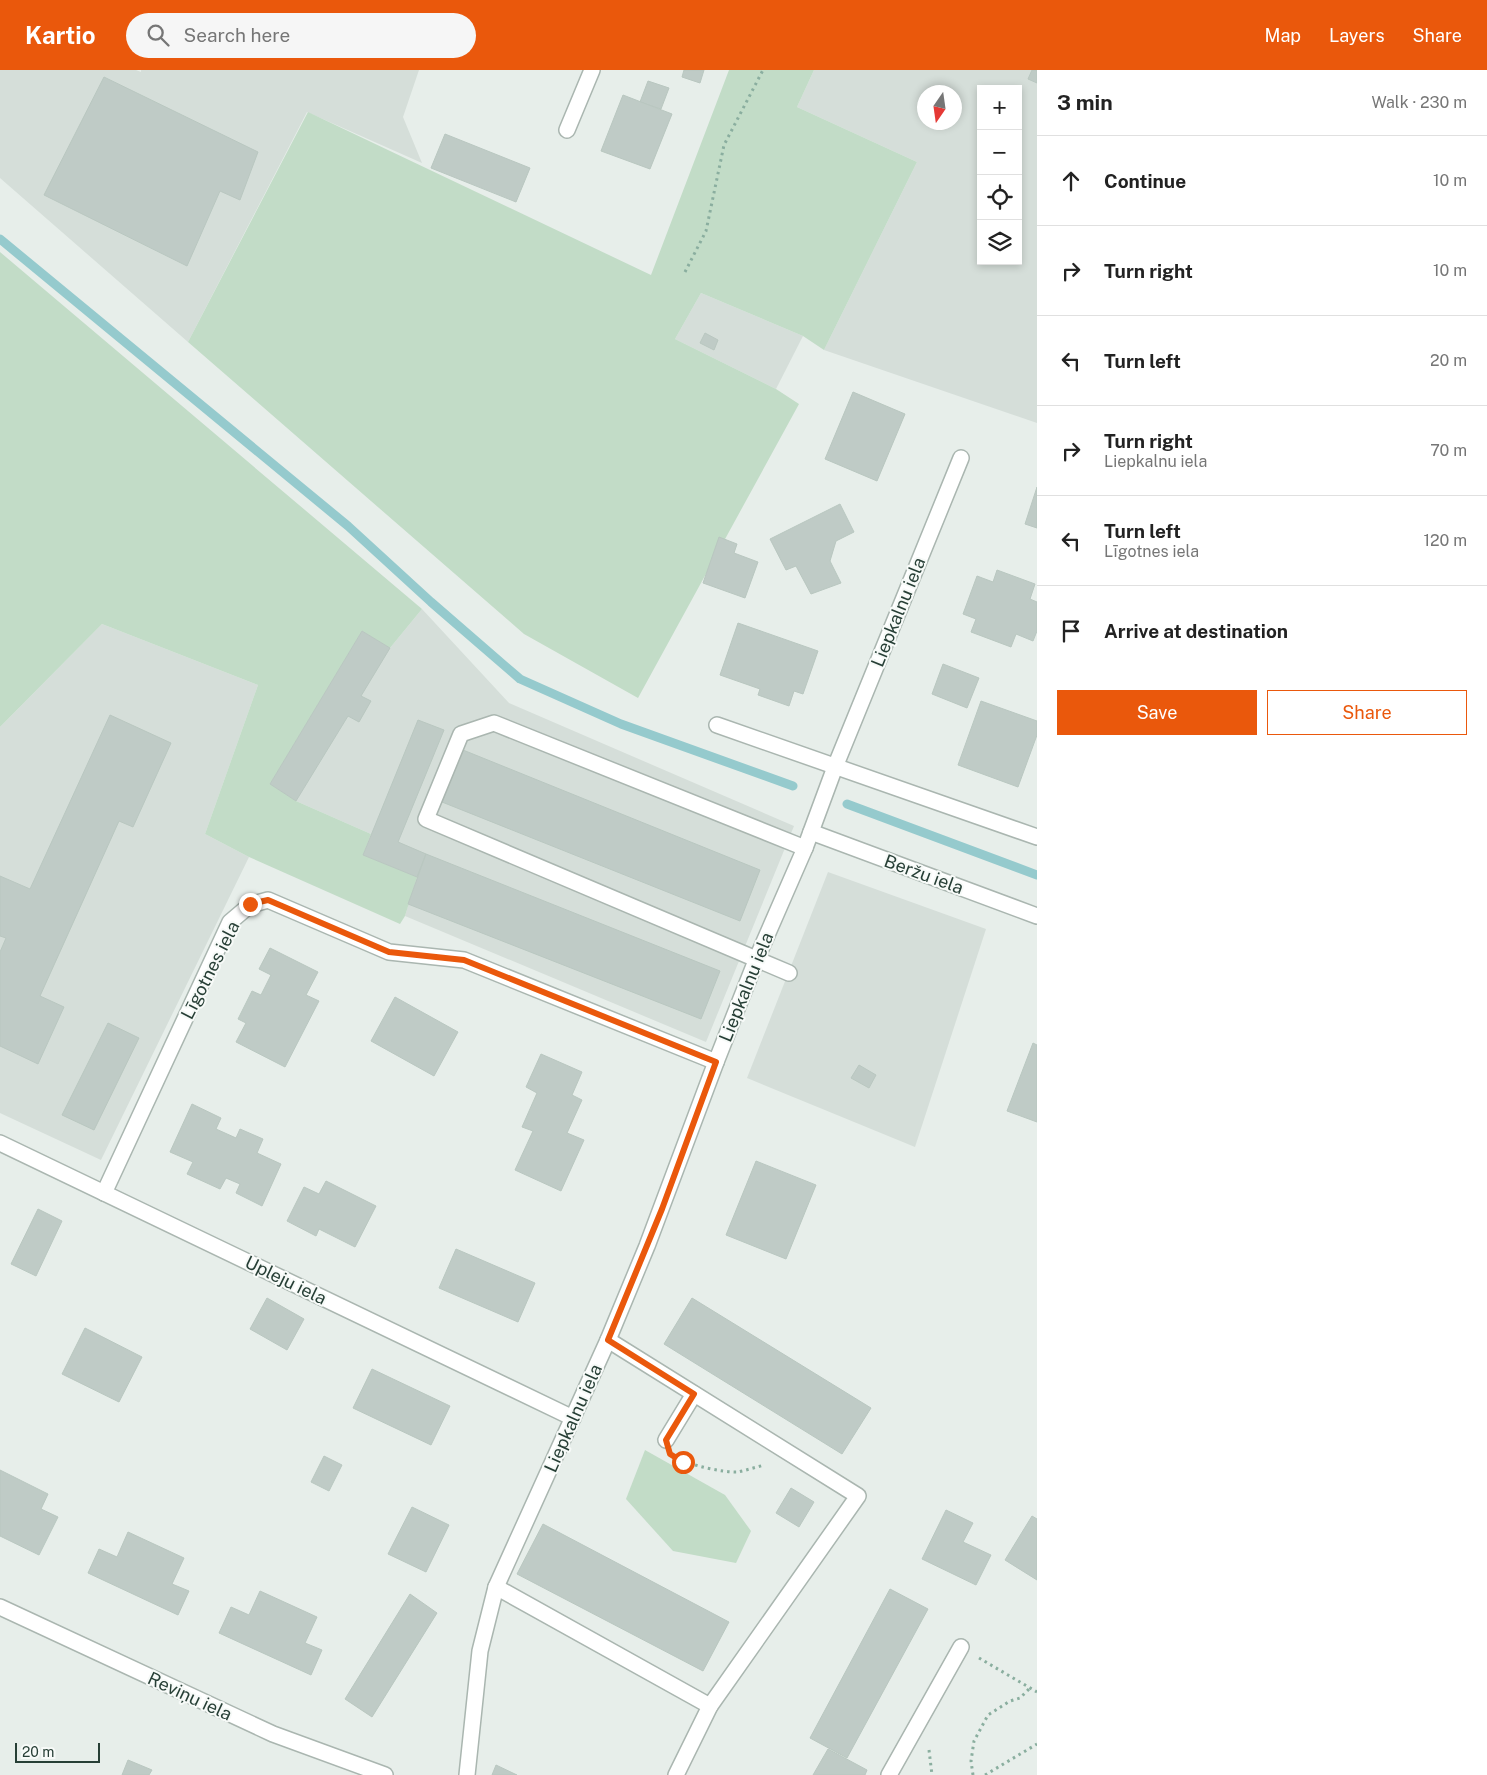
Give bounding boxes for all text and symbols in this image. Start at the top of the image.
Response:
search box [126,13,476,58]
text: Kartio [25,21,96,49]
icon: search [144,21,172,49]
text: Search here [184,24,290,46]
text: Map [1265,25,1301,46]
text: Layers [1329,25,1385,46]
text: Share [1413,25,1462,46]
north arrow [917,85,962,130]
map controls [977,85,1022,265]
button: + [977,85,1022,130]
text: 3 min [1057,90,1113,115]
text: Walk · 230 m [1371,93,1467,112]
button: − [977,130,1022,175]
icon: ahead [1057,167,1085,195]
text: Continue [1104,170,1186,192]
text: 10 m [1433,171,1467,190]
button: locate [977,175,1022,220]
button: layers [977,220,1022,265]
icon: right [1057,257,1085,285]
text: Turn right [1104,260,1193,282]
text: 10 m [1433,261,1467,280]
icon: left [1057,347,1085,375]
text: Turn left [1104,350,1181,372]
text: 20 m [1430,351,1467,370]
text: Turn right [1104,430,1193,452]
icon: right [1057,437,1085,465]
text: 70 m [1430,441,1467,460]
text: Liepkalnu iela [1104,452,1207,471]
text: Turn left [1104,520,1181,542]
icon: left [1057,527,1085,555]
text: 120 m [1423,531,1467,550]
text: Līgotnes iela [1104,542,1199,561]
street label: Liepkalnu iela [867,554,929,670]
icon: arrive [1057,617,1085,645]
text: Arrive at destination [1104,620,1288,642]
button: Save [1057,690,1257,735]
button: Share [1267,690,1467,735]
street label: Beržu iela [881,850,967,898]
route end [239,893,262,916]
street label: Līgotnes iela [176,918,244,1022]
street label: Liepkalnu iela [715,929,777,1045]
street label: Upleju iela [242,1251,330,1309]
street label: Liepkalnu iela [540,1361,606,1475]
route start [672,1451,695,1474]
street label: Reviņu iela [144,1667,236,1725]
scale bar [15,1740,100,1763]
text: 20 m [22,1744,54,1760]

